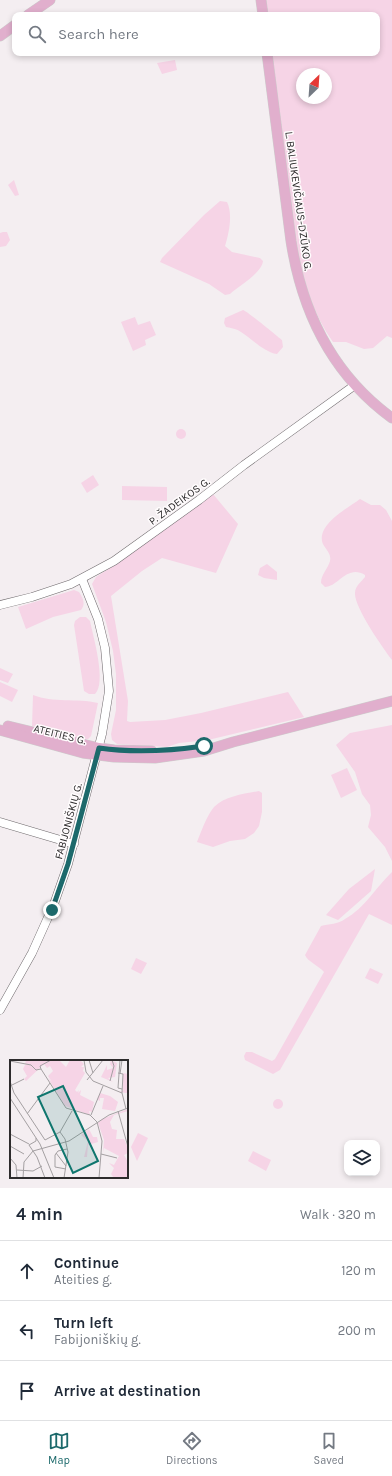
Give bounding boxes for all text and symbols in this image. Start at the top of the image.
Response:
search box [12,12,380,56]
icon: search [26,23,48,45]
text: Search here [58,25,139,43]
north arrow [296,68,332,104]
street label: L. BALIUKEVIČIAUS-DZŪKO G. [282,130,317,272]
street label: P. ŽADEIKOS G. [145,473,212,528]
street label: ATEITIES G. [32,722,88,747]
route start [195,737,213,755]
street label: FABIJONIŠKIŲ G. [50,781,85,861]
route end [43,901,61,919]
inset map [10,1060,128,1178]
map controls [344,1140,380,1176]
button: layers [344,1140,380,1176]
text: 4 min [16,1204,63,1224]
text: Walk · 320 m [300,1207,376,1222]
text: Continue [54,1254,119,1272]
icon: ahead [16,1260,38,1282]
text: 120 m [341,1263,376,1278]
text: Ateities g. [54,1272,112,1287]
text: Turn left [54,1314,113,1332]
icon: left [16,1320,38,1342]
text: 200 m [338,1323,376,1338]
text: Fabijoniškių g. [54,1332,141,1347]
icon: arrive [16,1380,38,1402]
text: Arrive at destination [54,1382,201,1400]
tab: Map [48,1430,70,1467]
tab: Directions [166,1430,218,1467]
tab: Saved [314,1430,344,1467]

